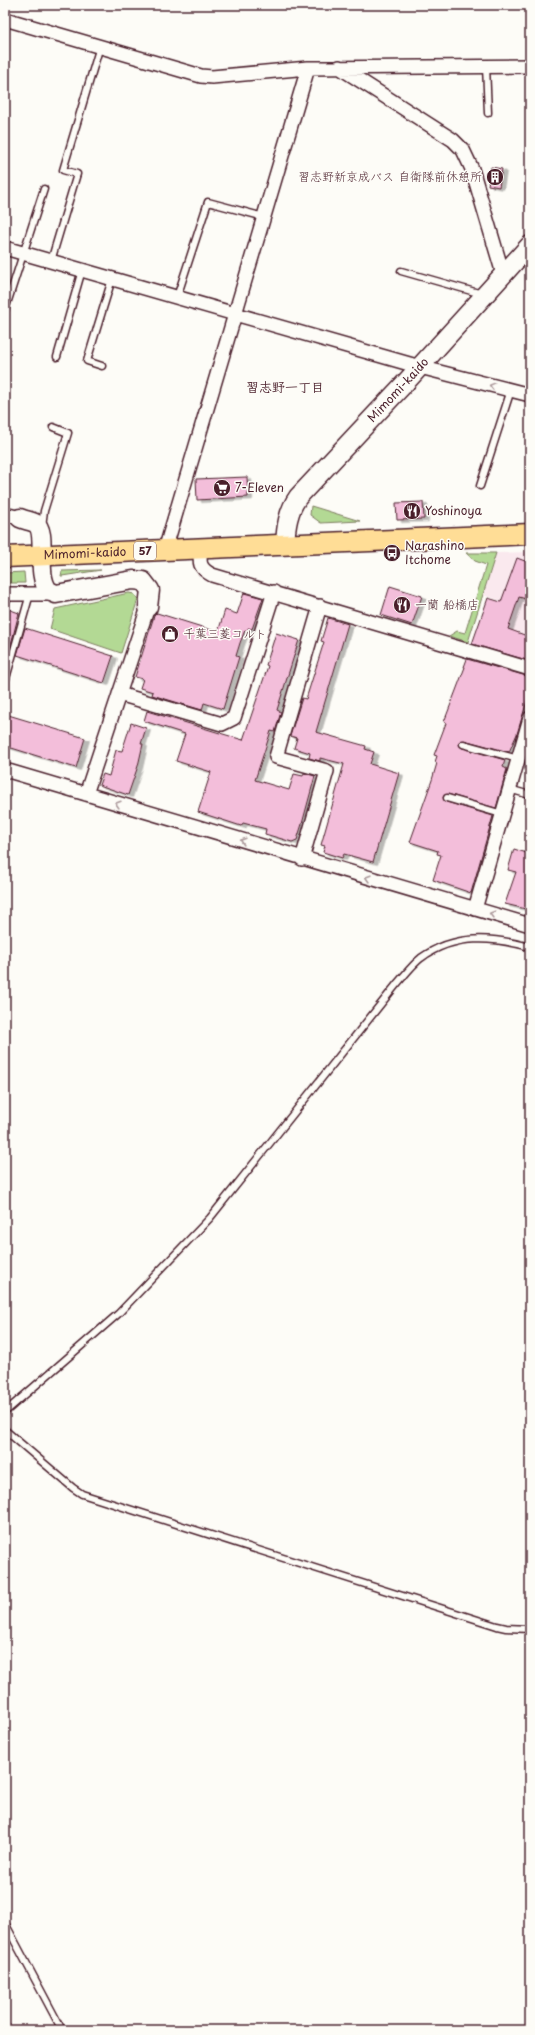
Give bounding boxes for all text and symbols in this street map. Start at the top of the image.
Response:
place label: 習志野新京成バス 自衛隊前休憩所 [298,167,482,185]
building icon: 習志野新京成バス 自衛隊前休憩所 [485,167,505,187]
street label: Mimomi-kaido [363,353,432,426]
district label: 習志野一丁目 [246,377,324,396]
one-way arrow [489,382,495,390]
supermarket icon: 7-Eleven [212,478,232,498]
place label: 7-Eleven [235,478,284,496]
restaurant icon: Yoshinoya [402,501,422,521]
place label: Yoshinoya [425,501,483,519]
place label: Narashino Itchome [405,536,464,568]
street label: Mimomi-kaido [43,542,127,563]
road number: 57 [134,542,156,560]
bus stop icon: Narashino Itchome [382,543,402,563]
restaurant icon: 一蘭 船橋店 [392,595,412,615]
place label: 一蘭 船橋店 [415,595,479,613]
shop icon: 千葉三菱コルト [160,624,180,644]
place label: 千葉三菱コルト [183,624,267,642]
one-way arrow [115,800,122,809]
one-way arrow [240,837,247,846]
one-way arrow [364,874,371,883]
one-way arrow [489,910,496,919]

